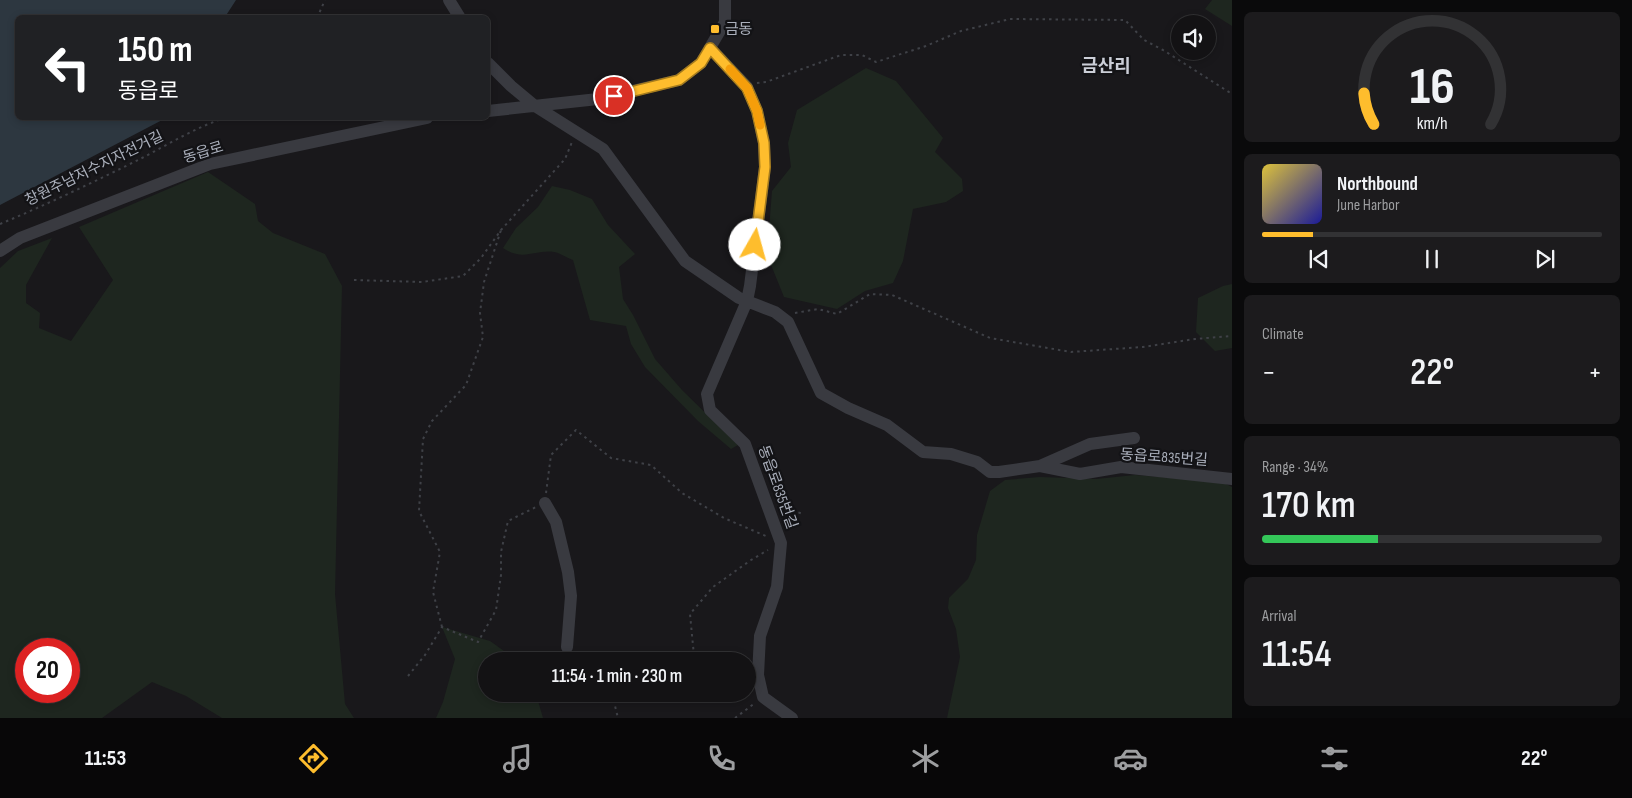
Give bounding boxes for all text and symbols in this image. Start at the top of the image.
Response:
map controls [1171,15,1216,60]
button: sound [1171,15,1216,60]
place label: 금동 [725,20,753,39]
marker: 금동 [709,23,721,35]
text: 150 m [118,29,192,72]
icon: left [35,35,100,100]
district label: 금산리 [1081,56,1131,77]
text: 16 [1410,56,1454,119]
pin [593,75,635,117]
text: 동읍로 [118,78,179,105]
icon: arrive [600,82,628,110]
text: km/h [1417,113,1447,134]
street label: 창원주남저수지자전거길 [22,127,167,210]
street label: 동읍로 [181,137,226,168]
text: Northbound [1337,173,1418,196]
text: June Harbor [1337,196,1400,215]
position arrow [728,218,780,270]
icon: previous [1305,245,1333,273]
icon: pause [1418,245,1446,273]
icon: next [1531,245,1559,273]
text: Climate [1262,325,1304,344]
text: 22° [1410,350,1454,395]
text: − [1262,356,1276,389]
text: + [1588,356,1602,389]
street label: 동읍로835번길 [754,443,801,532]
street label: 동읍로835번길 [1119,445,1208,470]
text: Range · 34% [1262,458,1328,477]
text: 170 km [1262,483,1356,528]
text: Arrival [1262,607,1296,626]
text: 11:54 [1262,632,1331,677]
speed limit sign: 20 [15,638,80,703]
text: 11:54 · 1 min · 230 m [552,665,682,688]
icon: directions [296,741,331,776]
icon: music [500,741,535,776]
icon: phone [704,741,739,776]
icon: climate [908,741,943,776]
icon: car [1113,741,1148,776]
icon: filters [1317,741,1352,776]
text: 11:53 [85,745,126,772]
text: 22° [1521,745,1547,772]

